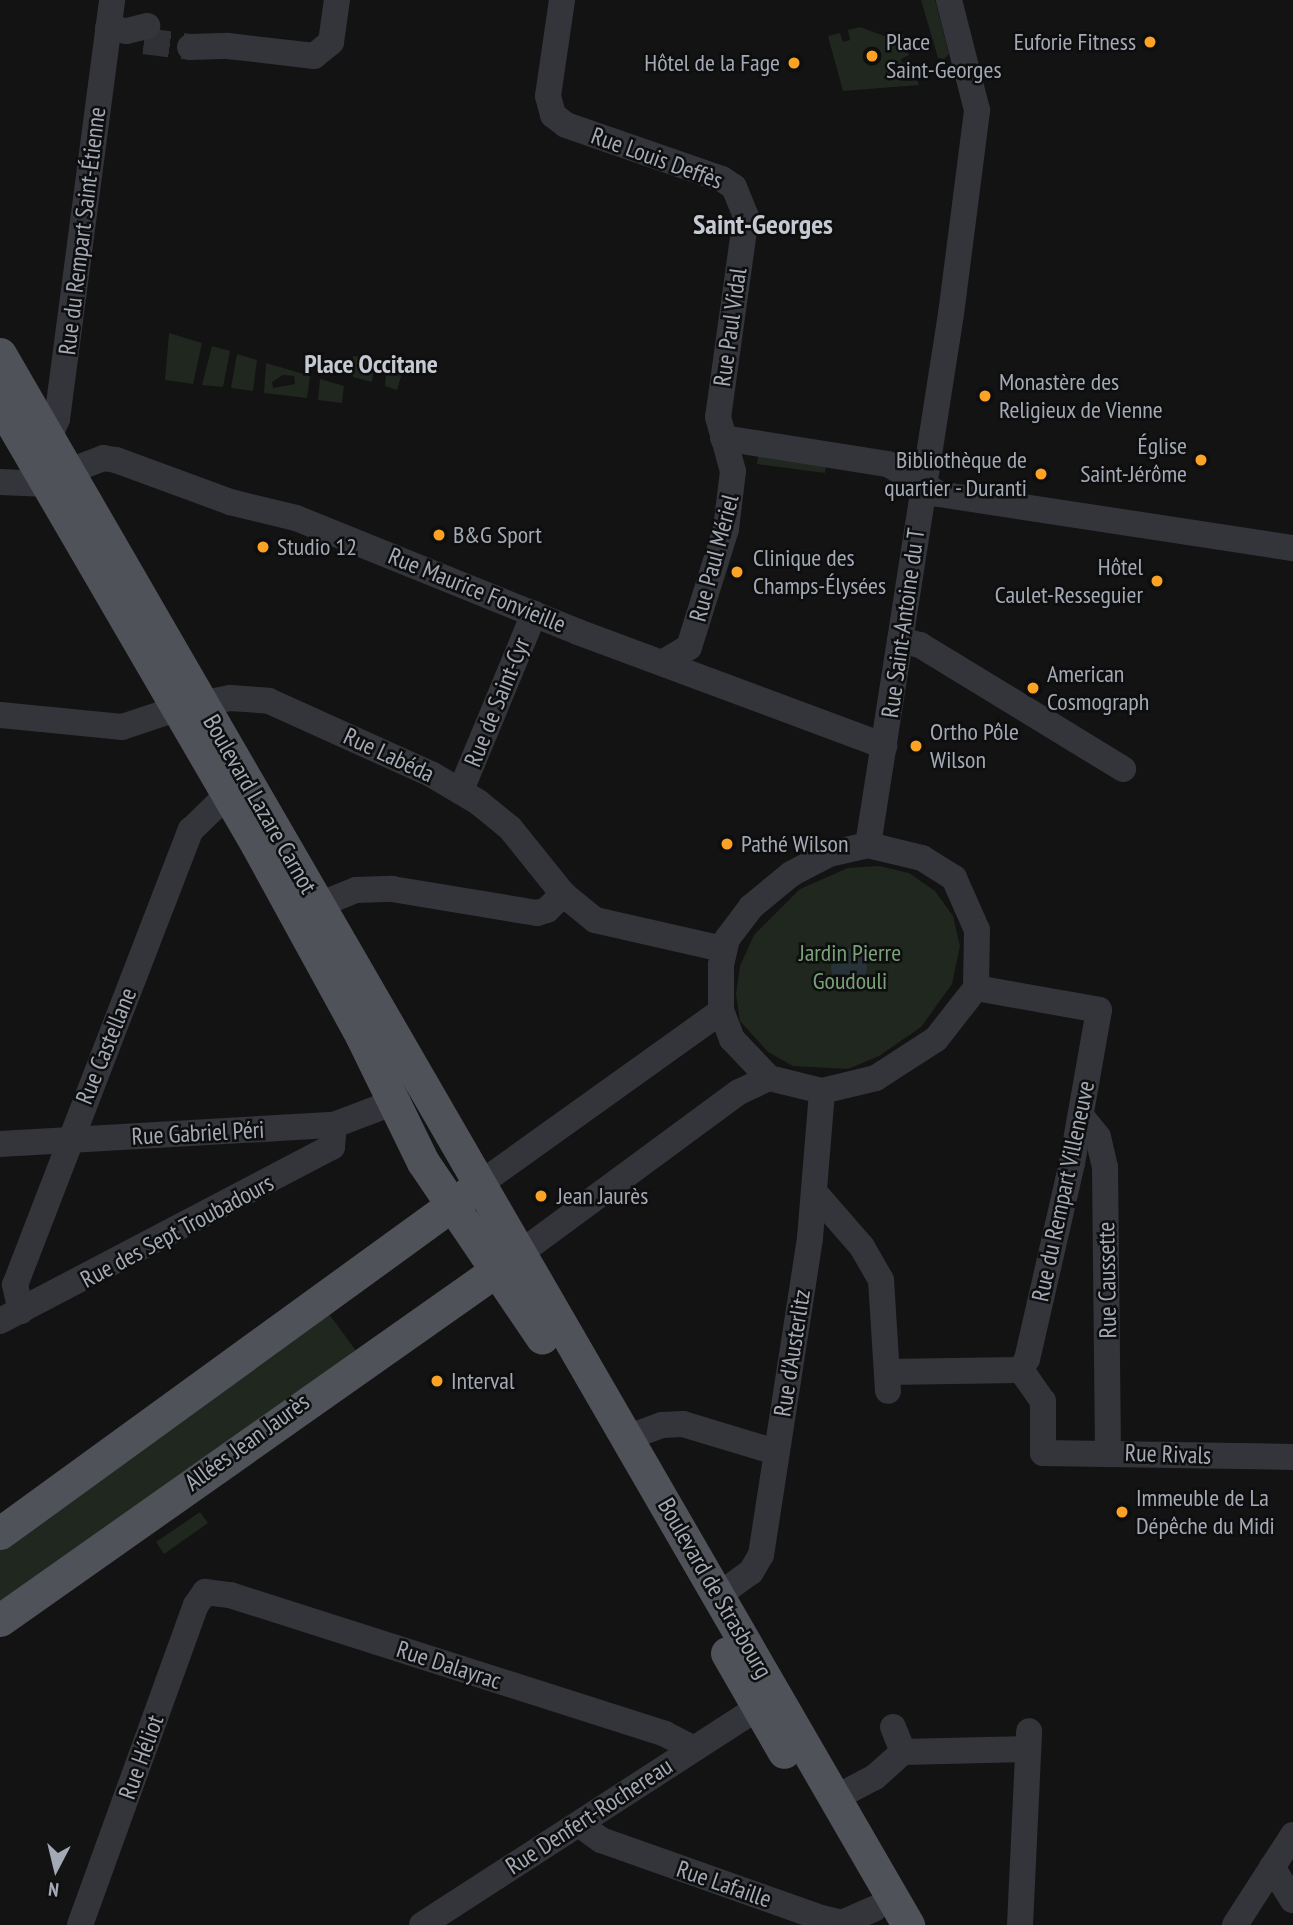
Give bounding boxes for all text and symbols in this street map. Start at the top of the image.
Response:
place label: Place Saint-Georges [886,28,1002,84]
place label: Euforie Fitness [1014,28,1136,56]
marker: Euforie Fitness [1142,34,1158,50]
marker: Place Saint-Georges [864,48,880,64]
place label: Hôtel de la Fage [644,49,780,77]
marker: Hôtel de la Fage [786,55,802,71]
street label: Rue du Rempart Saint-Étienne [53,105,111,357]
street label: Rue Louis Deffès [587,121,727,195]
district label: Saint-Georges [693,207,833,241]
street label: Rue Paul Vidal [707,266,753,388]
district label: Place Occitane [304,348,438,380]
place label: Monastère des Religieux de Vienne [999,368,1164,424]
marker: Monastère des Religieux de Vienne [977,388,993,404]
place label: Église Saint-Jérôme [1080,432,1187,488]
place label: Bibliothèque de quartier - Duranti [882,446,1027,502]
marker: Église Saint-Jérôme [1193,452,1209,468]
marker: Bibliothèque de quartier - Duranti [1033,466,1049,482]
street label: Rue Paul Mériel [683,491,745,625]
place label: B&G Sport [453,521,542,549]
street label: Rue Saint-Antoine du T [875,526,931,720]
marker: B&G Sport [431,527,447,543]
place label: Studio 12 [277,533,357,561]
marker: Studio 12 [255,539,271,555]
street label: Rue Maurice Fonvieille [384,541,570,639]
place label: Clinique des Champs-Élysées [753,544,886,600]
place label: Hôtel Caulet-Resseguier [995,553,1143,609]
marker: Clinique des Champs-Élysées [727,562,747,582]
marker: Hôtel Caulet-Resseguier [1149,573,1165,589]
street label: Rue de Saint-Cyr [458,633,536,771]
place label: American Cosmograph [1047,660,1149,716]
marker: American Cosmograph [1025,680,1041,696]
street label: Boulevard Lazare Carnot [197,710,323,898]
place label: Ortho Pôle Wilson [930,718,1019,774]
street label: Rue Labéda [339,722,439,788]
marker: Ortho Pôle Wilson [908,738,924,754]
place label: Pathé Wilson [741,830,849,858]
marker: Pathé Wilson [719,836,735,852]
park label: Jardin Pierre Goudouli [799,939,901,995]
street label: Rue Castellane [70,984,142,1108]
street label: Rue du Rempart Villeneuve [1025,1078,1101,1304]
street label: Rue Gabriel Péri [131,1115,265,1151]
street label: Rue des Sept Troubadours [75,1168,279,1294]
place label: Jean Jaurès [557,1182,648,1210]
marker: Jean Jaurès [531,1186,551,1206]
street label: Rue Caussette [1092,1221,1122,1339]
street label: Rue d'Austerlitz [768,1287,816,1419]
place label: Interval [451,1367,515,1395]
marker: Interval [429,1373,445,1389]
street label: Allées Jean Jaurès [179,1387,315,1497]
street label: Rue Rivals [1124,1438,1212,1470]
place label: Immeuble de La Dépêche du Midi [1136,1484,1275,1540]
street label: Boulevard de Strasbourg [652,1493,778,1683]
marker: Immeuble de La Dépêche du Midi [1114,1504,1130,1520]
street label: Rue Dalayrac [393,1635,505,1695]
street label: Rue Héliot [113,1711,169,1803]
street label: Rue Denfert-Rochereau [500,1751,678,1881]
north arrow [21,1834,91,1904]
street label: Rue Lafaille [673,1854,775,1914]
text: N [47,1877,60,1902]

